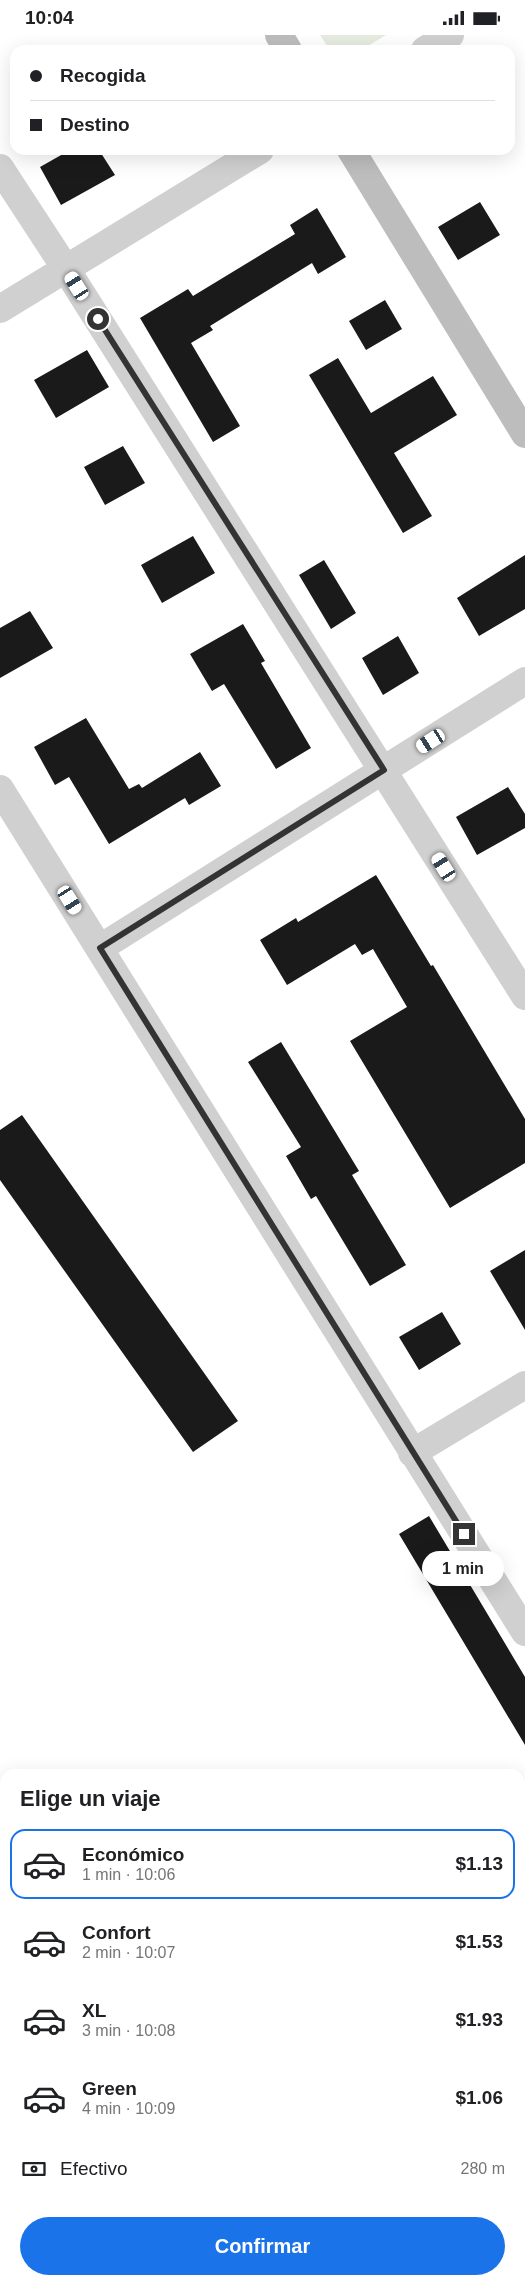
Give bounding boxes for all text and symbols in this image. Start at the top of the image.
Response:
text: 10:04 [25,7,74,28]
text: Recogida [60,65,146,86]
text: Destino [60,114,130,135]
car [62,269,91,303]
route start [87,308,109,330]
car [414,727,447,755]
car [429,850,458,884]
car [55,883,84,917]
route end [453,1523,475,1545]
callout: 1 min [423,1551,505,1587]
text: 1 min [442,1560,484,1577]
text: Elige un viaje [20,1786,161,1811]
icon: car [22,1842,67,1887]
text: Económico [82,1844,184,1865]
text: $1.13 [455,1853,503,1874]
text: 1 min · 10:06 [82,1866,175,1883]
icon: car [22,1920,67,1965]
text: Confort [82,1922,151,1943]
text: $1.53 [455,1931,503,1952]
text: 2 min · 10:07 [82,1944,175,1961]
icon: car [22,1998,67,2043]
text: XL [82,2000,106,2021]
text: $1.93 [455,2009,503,2030]
text: 3 min · 10:08 [82,2022,175,2039]
icon: car [22,2076,67,2121]
text: Green [82,2078,137,2099]
text: $1.06 [455,2087,503,2108]
text: 4 min · 10:09 [82,2100,175,2117]
icon: cash [20,2155,48,2183]
text: Efectivo [60,2158,128,2179]
text: 280 m [461,2160,505,2177]
button: Confirmar [20,2217,505,2275]

